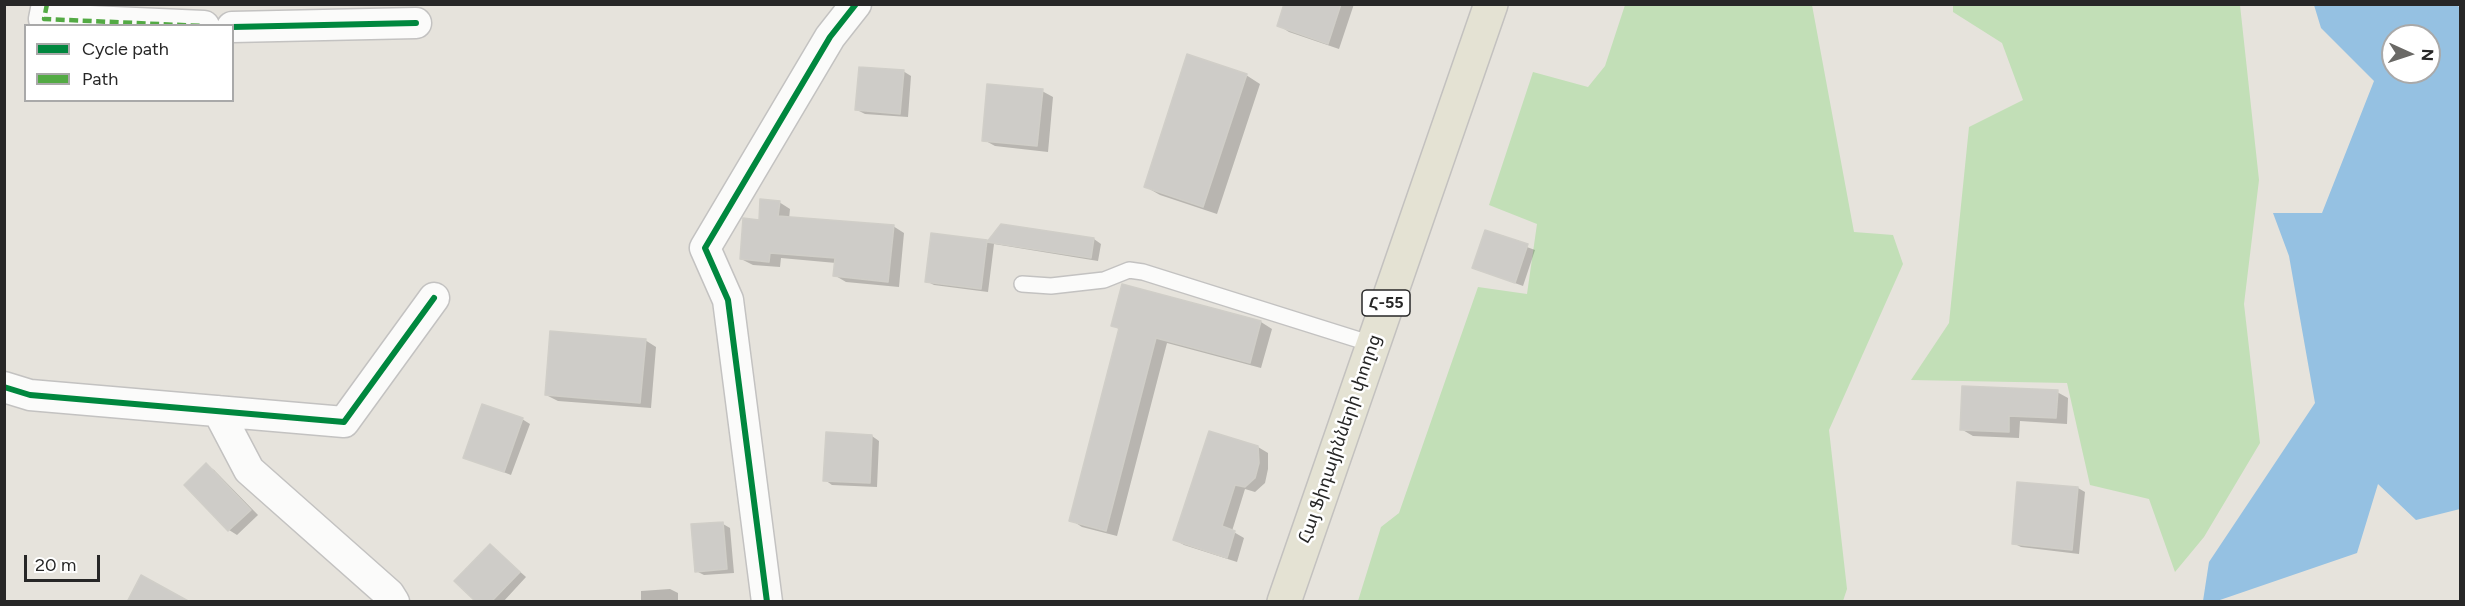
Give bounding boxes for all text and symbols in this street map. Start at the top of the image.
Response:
legend [24,24,234,102]
north arrow [2381,24,2441,84]
text: Cycle path [82,38,169,60]
text: N [2418,48,2437,62]
text: Path [82,68,118,90]
road number: Հ-55 [1362,290,1410,316]
street label: Հայ Ֆիդայինների փողոց [1294,332,1386,546]
scale bar [27,543,104,581]
text: 20 m [35,554,76,576]

